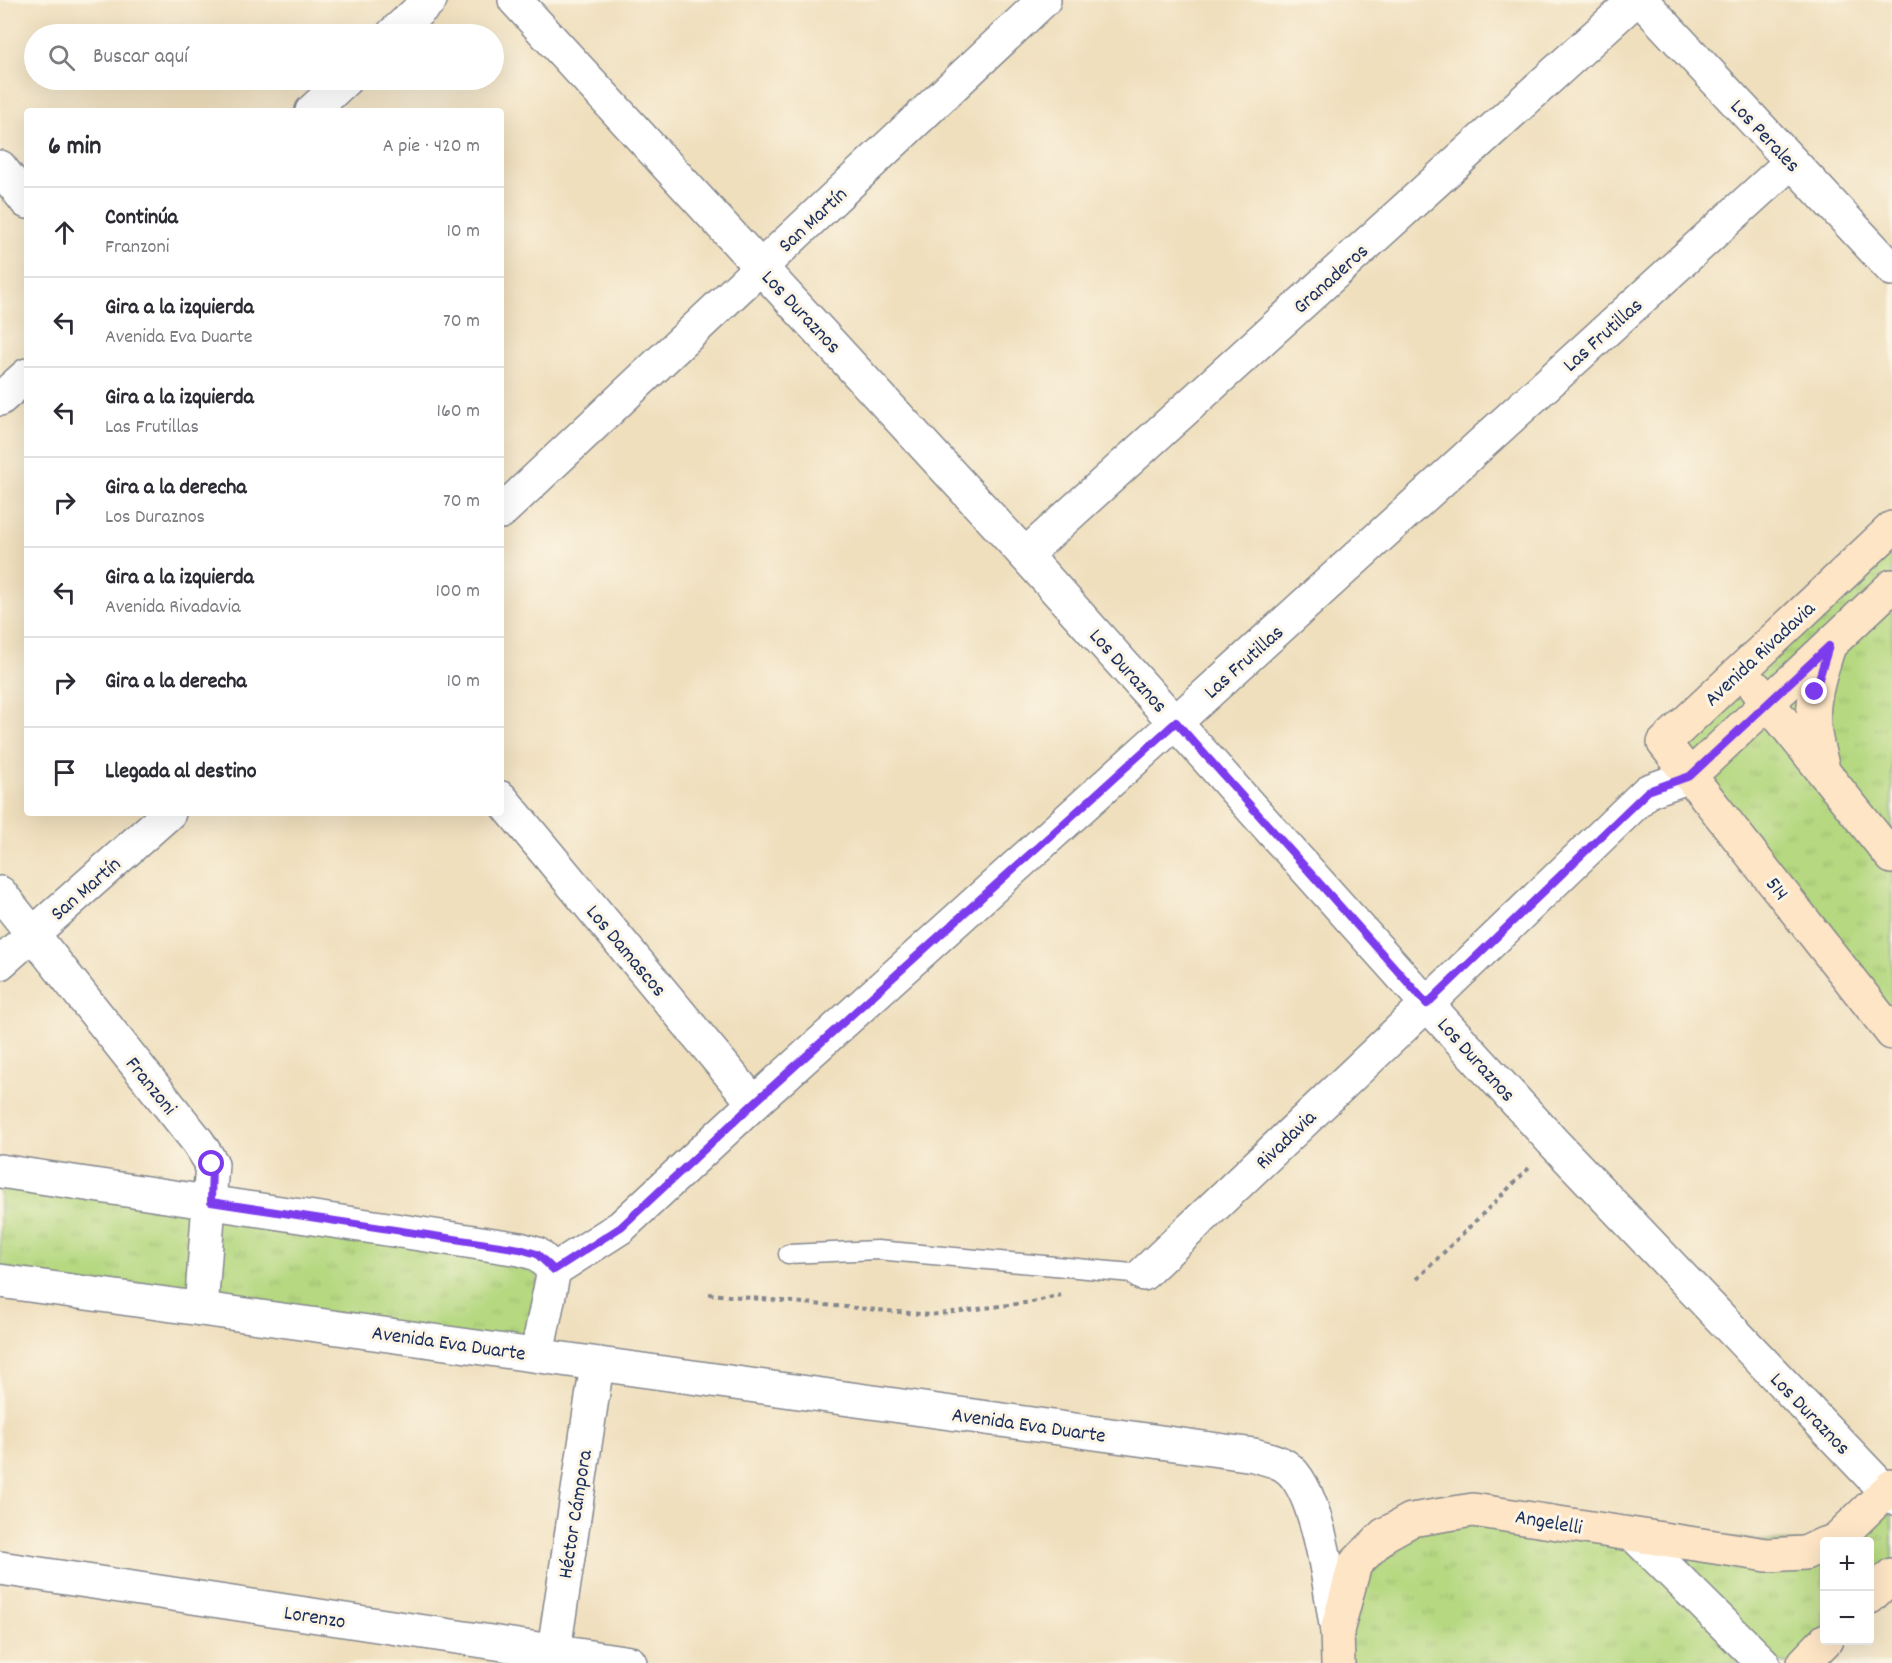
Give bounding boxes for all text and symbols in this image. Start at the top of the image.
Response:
search box [24,24,504,90]
icon: search [45,41,78,74]
text: Buscar aquí [93,42,188,73]
street label: Los Perales [1722,94,1806,181]
text: 6 min [48,129,101,166]
text: A pie · 420 m [383,133,480,161]
street label: San Martín [773,181,855,261]
text: Continúa [105,203,178,234]
icon: ahead [48,216,81,249]
text: 10 m [446,218,480,246]
text: Franzoni [105,234,169,262]
street label: Granaderos [1287,238,1377,322]
street label: Los Duraznos [753,264,847,362]
street label: Las Frutillas [1557,292,1651,380]
text: Gira a la izquierda [105,293,254,324]
icon: left [48,306,81,339]
text: 70 m [443,308,480,336]
text: Avenida Eva Duarte [105,324,253,352]
text: Gira a la izquierda [105,383,254,414]
icon: left [48,396,81,429]
text: 160 m [437,398,480,426]
text: Las Frutillas [105,414,199,442]
text: Gira a la derecha [105,473,247,504]
icon: right [48,486,81,519]
text: 70 m [443,488,480,516]
text: Los Duraznos [105,504,205,532]
text: Gira a la izquierda [105,563,254,594]
icon: left [48,576,81,609]
text: 100 m [436,578,480,606]
text: Avenida Rivadavia [105,594,241,622]
street label: Avenida Rivadavia [1699,595,1824,715]
street label: Las Frutillas [1198,619,1292,707]
street label: Los Duraznos [1080,623,1173,721]
icon: right [48,666,81,699]
text: Gira a la derecha [105,667,247,698]
text: 10 m [446,668,480,696]
route end [1801,678,1827,704]
icon: arrive [48,756,81,789]
text: Llegada al destino [105,757,257,788]
street label: San Martín [45,851,129,929]
street label: 514 [1757,872,1795,908]
street label: Los Damascos [577,899,672,1004]
street label: Los Duraznos [1428,1012,1521,1110]
street label: Franzoni [117,1051,183,1123]
street label: Rivadavia [1250,1104,1325,1178]
route start [198,1150,224,1176]
street label: Avenida Eva Duarte [370,1319,527,1371]
street label: Los Duraznos [1762,1367,1856,1463]
street label: Avenida Eva Duarte [950,1401,1107,1453]
street label: Héctor Cámpora [552,1447,602,1581]
street label: Angelelli [1513,1503,1585,1545]
map controls [1820,1537,1874,1645]
button: + [1820,1537,1874,1591]
button: − [1820,1591,1874,1645]
street label: Lorenzo [282,1599,347,1639]

